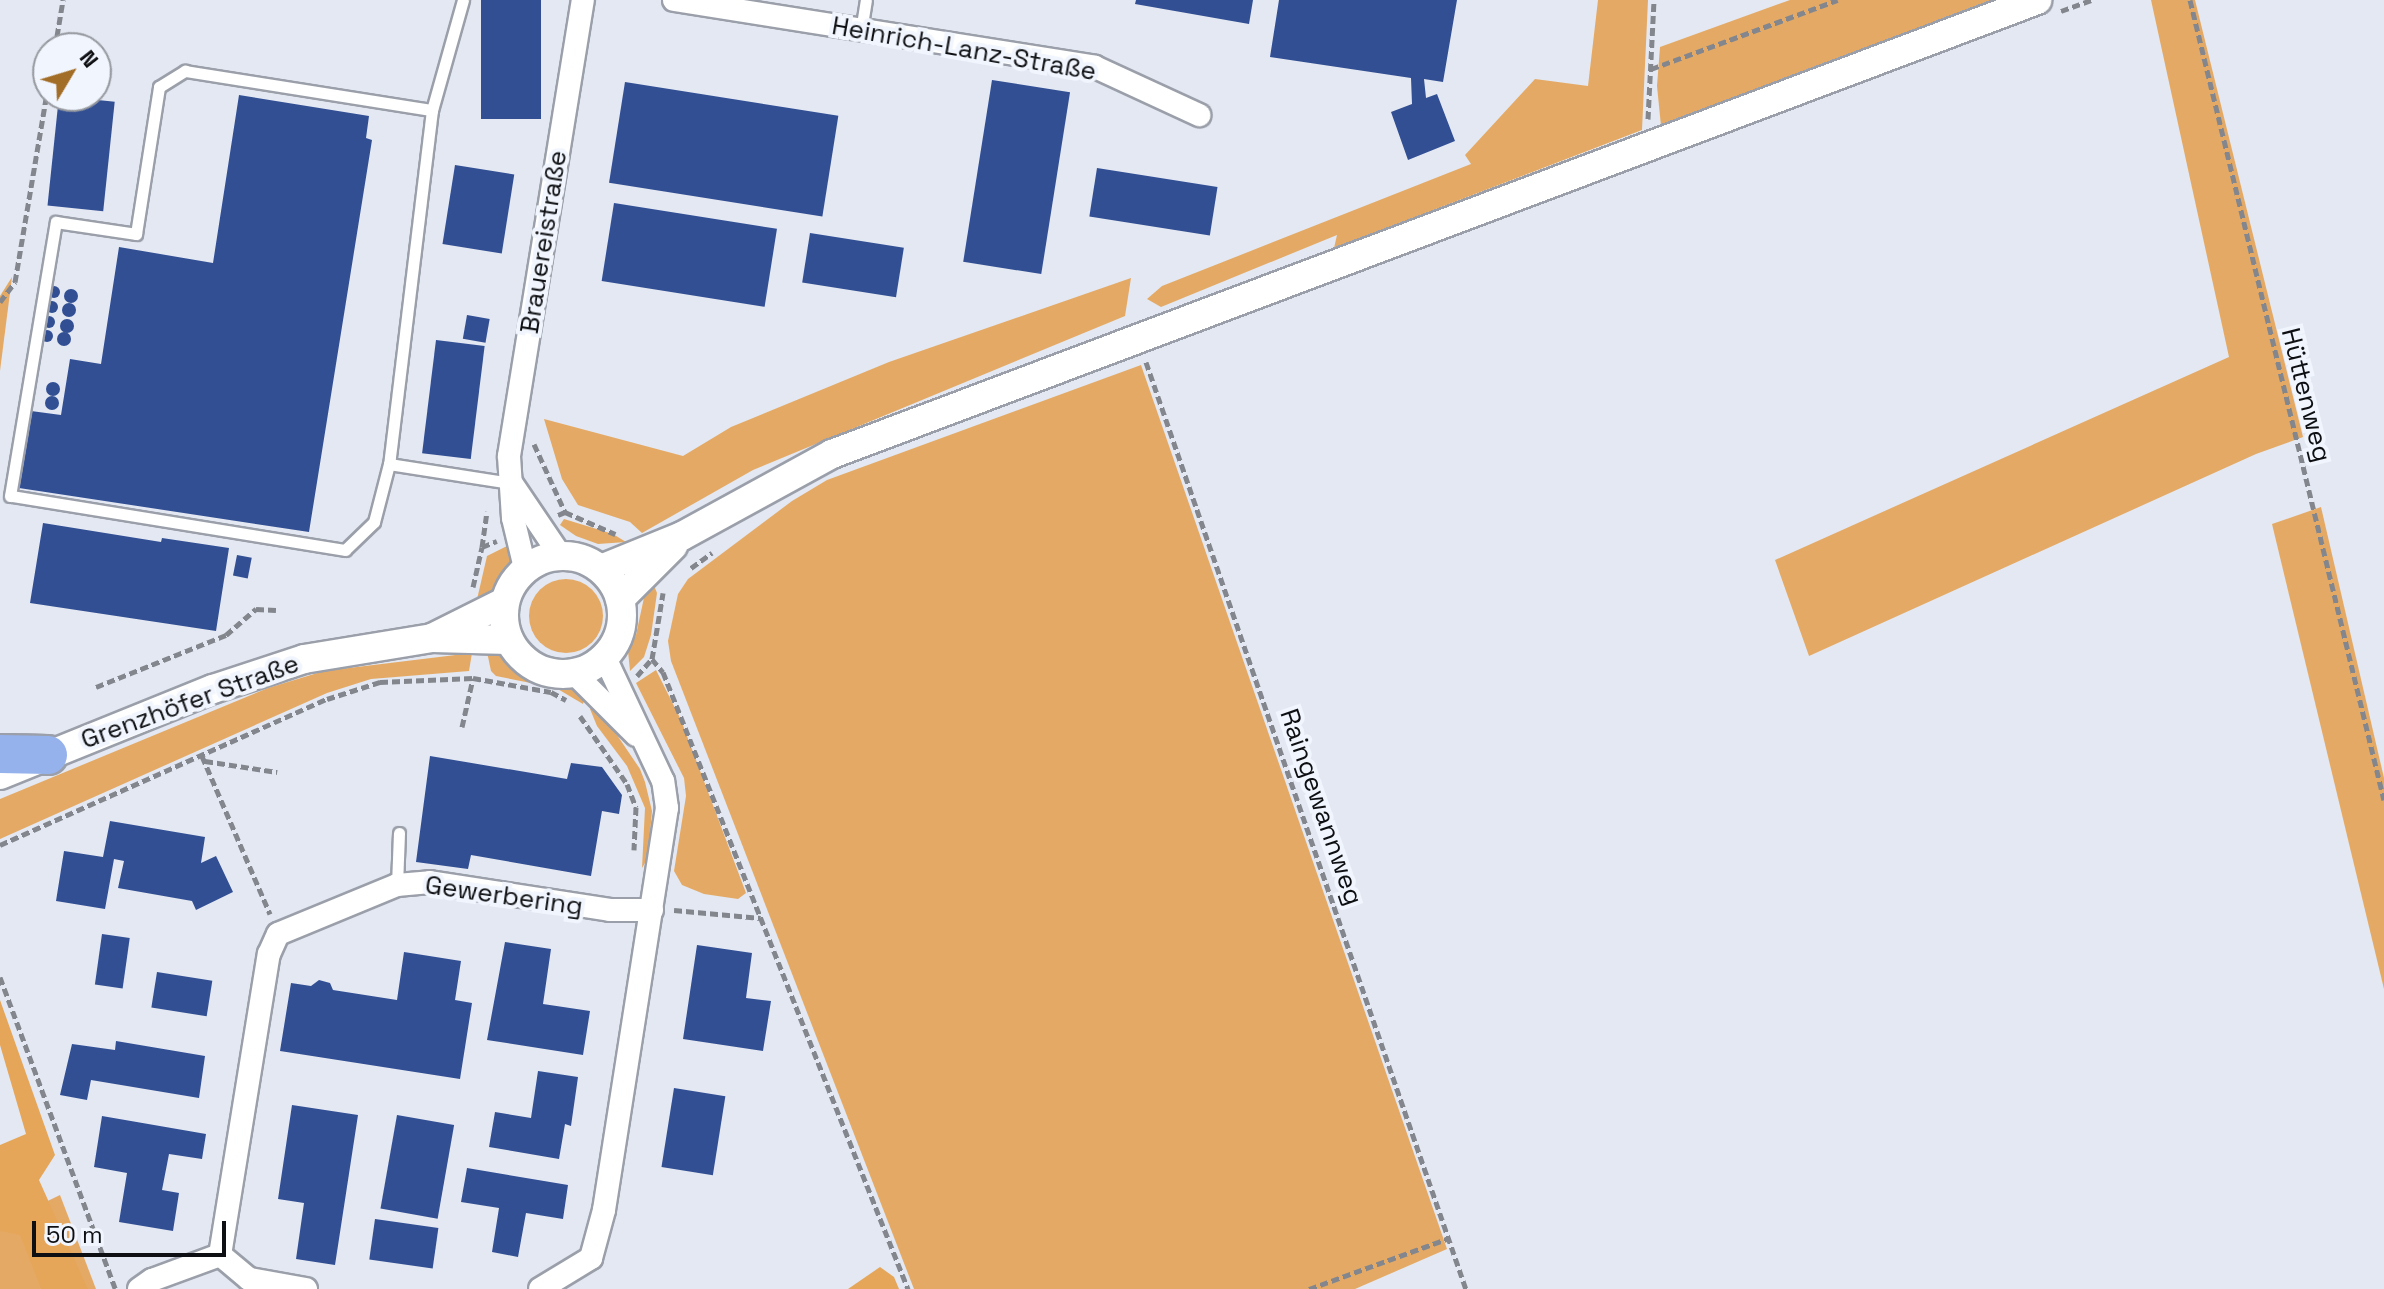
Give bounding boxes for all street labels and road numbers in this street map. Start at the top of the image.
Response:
street label: Heinrich-Lanz-Straße [829,10,1099,88]
street label: Brauereistraße [514,148,574,336]
street label: Hüttenweg [2274,325,2338,465]
street label: Grenzhöfer Straße [77,648,303,756]
street label: Raingewannweg [1273,705,1369,909]
street label: Gewerbering [423,869,585,923]

